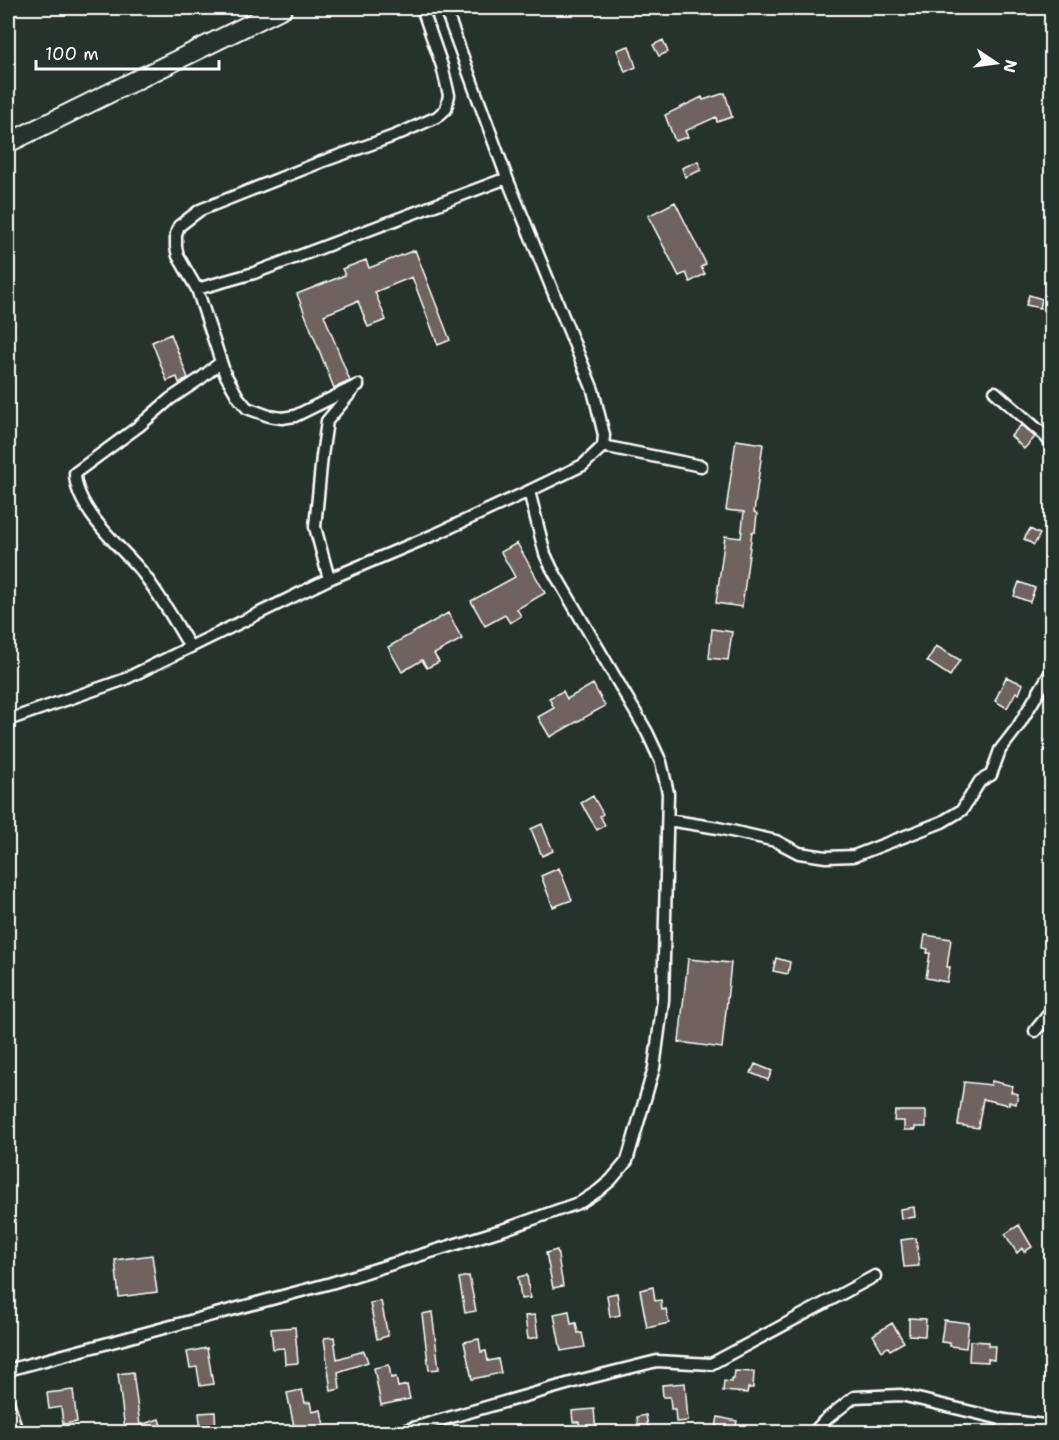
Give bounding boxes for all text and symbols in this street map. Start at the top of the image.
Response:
scale bar [36,33,219,71]
north arrow [966,33,1026,93]
text: 100 m [45,42,99,66]
text: N [998,58,1022,75]

